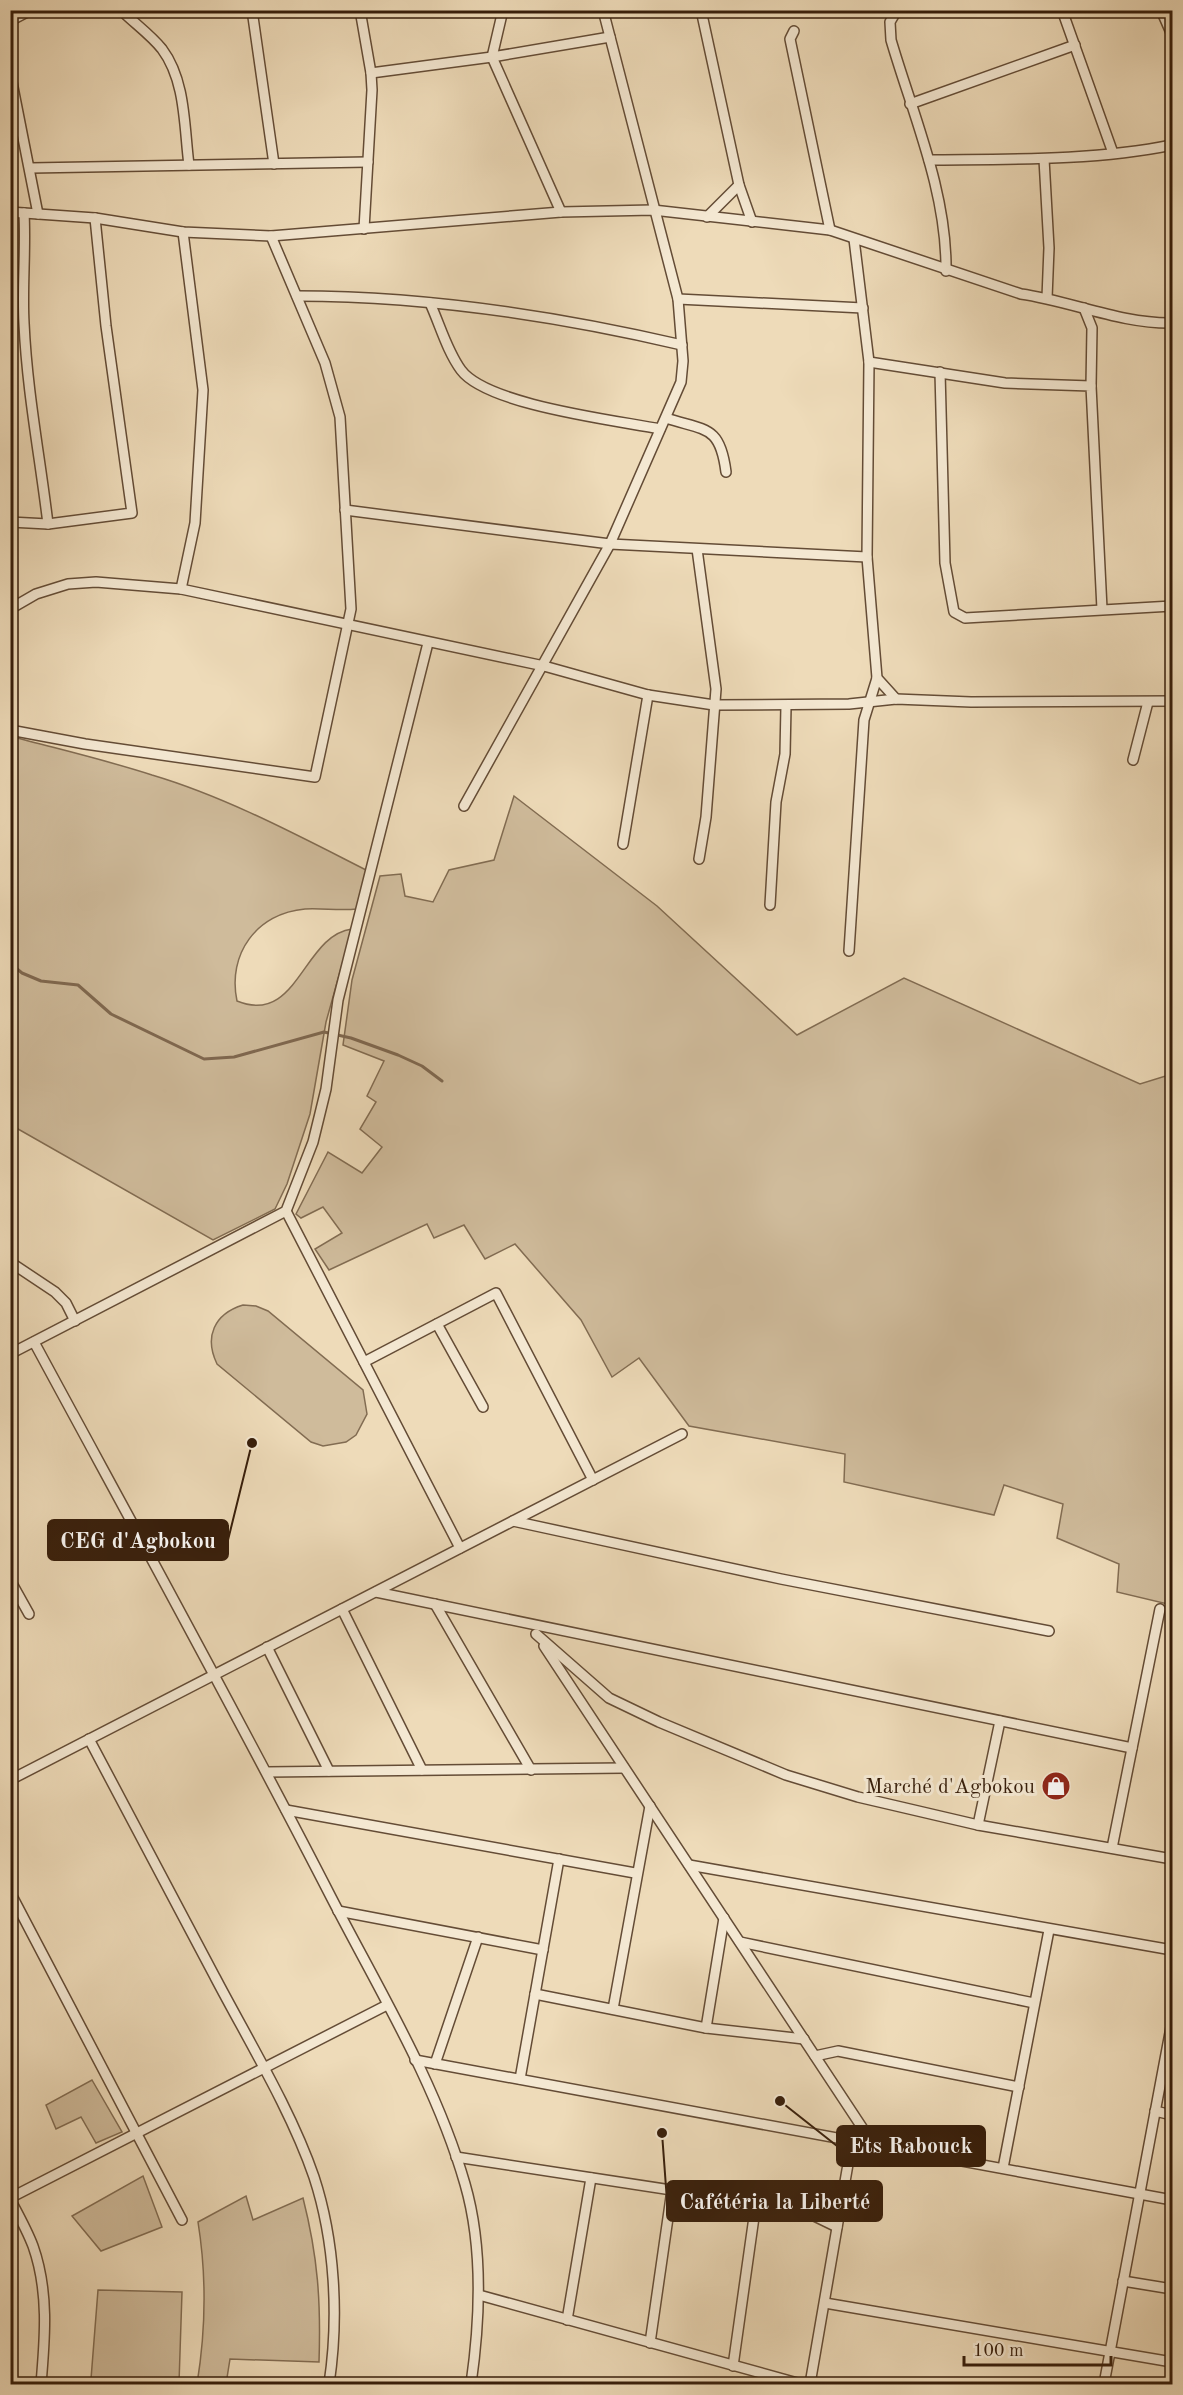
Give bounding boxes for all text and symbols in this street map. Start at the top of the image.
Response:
callout: CEG d'Agbokou [48,1520,228,1560]
text: CEG d'Agbokou [60,1531,216,1553]
shop icon: Marché d'Agbokou [1040,1770,1072,1802]
place label: Marché d'Agbokou [865,1777,1035,1798]
callout: Ets Rabouck [837,2126,985,2166]
text: Ets Rabouck [849,2136,973,2158]
callout: Cafétéria la Liberté [667,2181,882,2221]
text: Cafétéria la Liberté [680,2192,870,2214]
scale bar [964,2329,1111,2367]
text: 100 m [973,2342,1024,2360]

